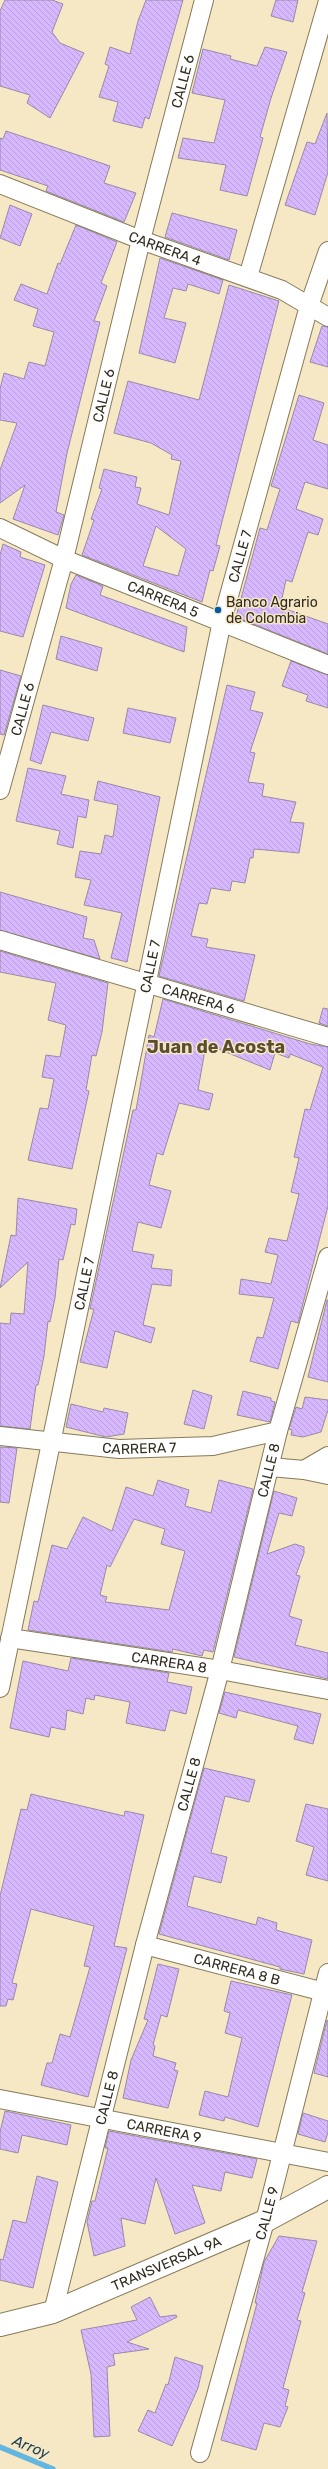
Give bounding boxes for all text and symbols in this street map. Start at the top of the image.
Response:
street label: CALLE 6 [167,53,198,110]
street label: CARRERA 4 [126,227,204,269]
street label: CALLE 6 [89,367,118,424]
street label: CALLE 7 [225,528,255,584]
street label: CARRERA 5 [125,577,201,621]
place label: Banco Agrario de Colombia [226,594,318,627]
marker: Banco Agrario de Colombia [213,605,223,615]
street label: CALLE 6 [7,680,38,738]
street label: CALLE 7 [136,939,164,994]
street label: CARRERA 6 [160,980,237,1018]
district label: Juan de Acosta [147,1036,285,1058]
street label: CALLE 7 [70,1256,98,1312]
street label: CARRERA 7 [101,1439,177,1458]
street label: CALLE 8 [254,1441,283,1499]
street label: CARRERA 8 [130,1648,208,1676]
street label: CALLE 8 [173,1755,204,1813]
street label: CARRERA 8 B [192,1950,282,1989]
street label: CALLE 8 [92,2069,122,2126]
street label: CARRERA 9 [125,2115,203,2146]
street label: CALLE 9 [252,2185,282,2242]
street label: TRANSVERSAL 9A [109,2232,224,2294]
water label: Arroy [9,2431,53,2463]

